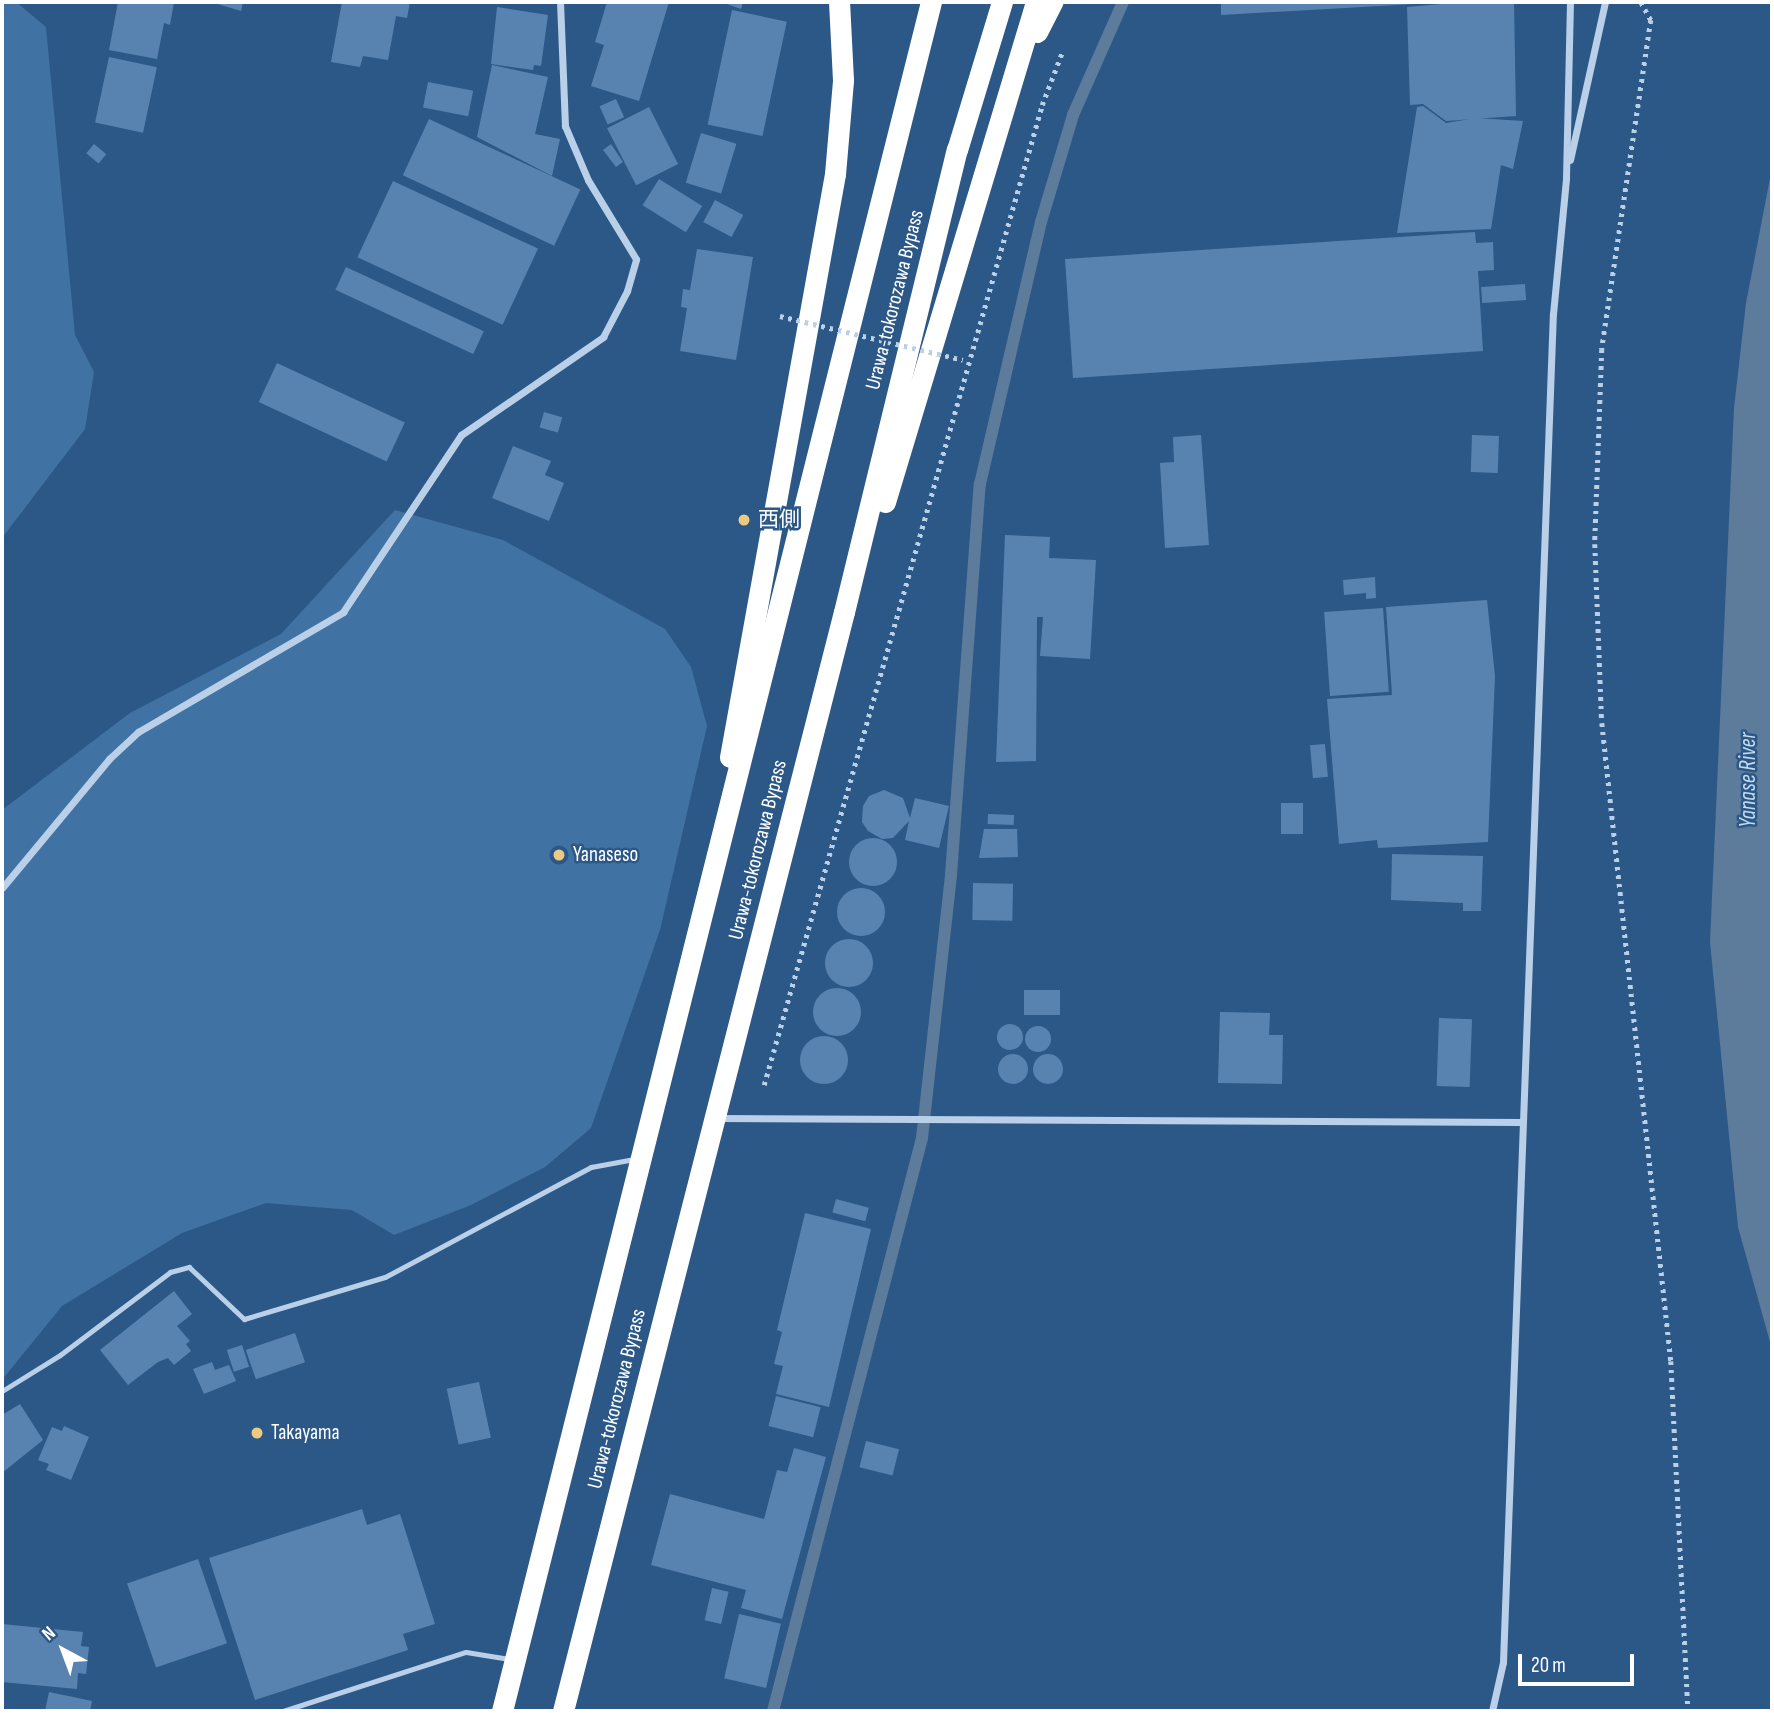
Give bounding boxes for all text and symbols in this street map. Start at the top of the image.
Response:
street label: Urawa-tokorozawa Bypass [860,208,930,392]
place label: 西側 [758,507,800,533]
marker: 西側 [736,512,752,528]
water label: Yanase River [1734,732,1762,828]
street label: Urawa-tokorozawa Bypass [723,758,793,942]
place label: Yanaseso [573,842,638,868]
marker: Yanaseso [551,847,567,863]
street label: Urawa-tokorozawa Bypass [582,1307,652,1491]
place label: Takayama [271,1420,340,1446]
marker: Takayama [249,1425,265,1441]
north arrow [28,1615,98,1685]
text: N [38,1622,60,1646]
scale bar [1522,1640,1638,1684]
text: 20 m [1531,1653,1566,1678]

